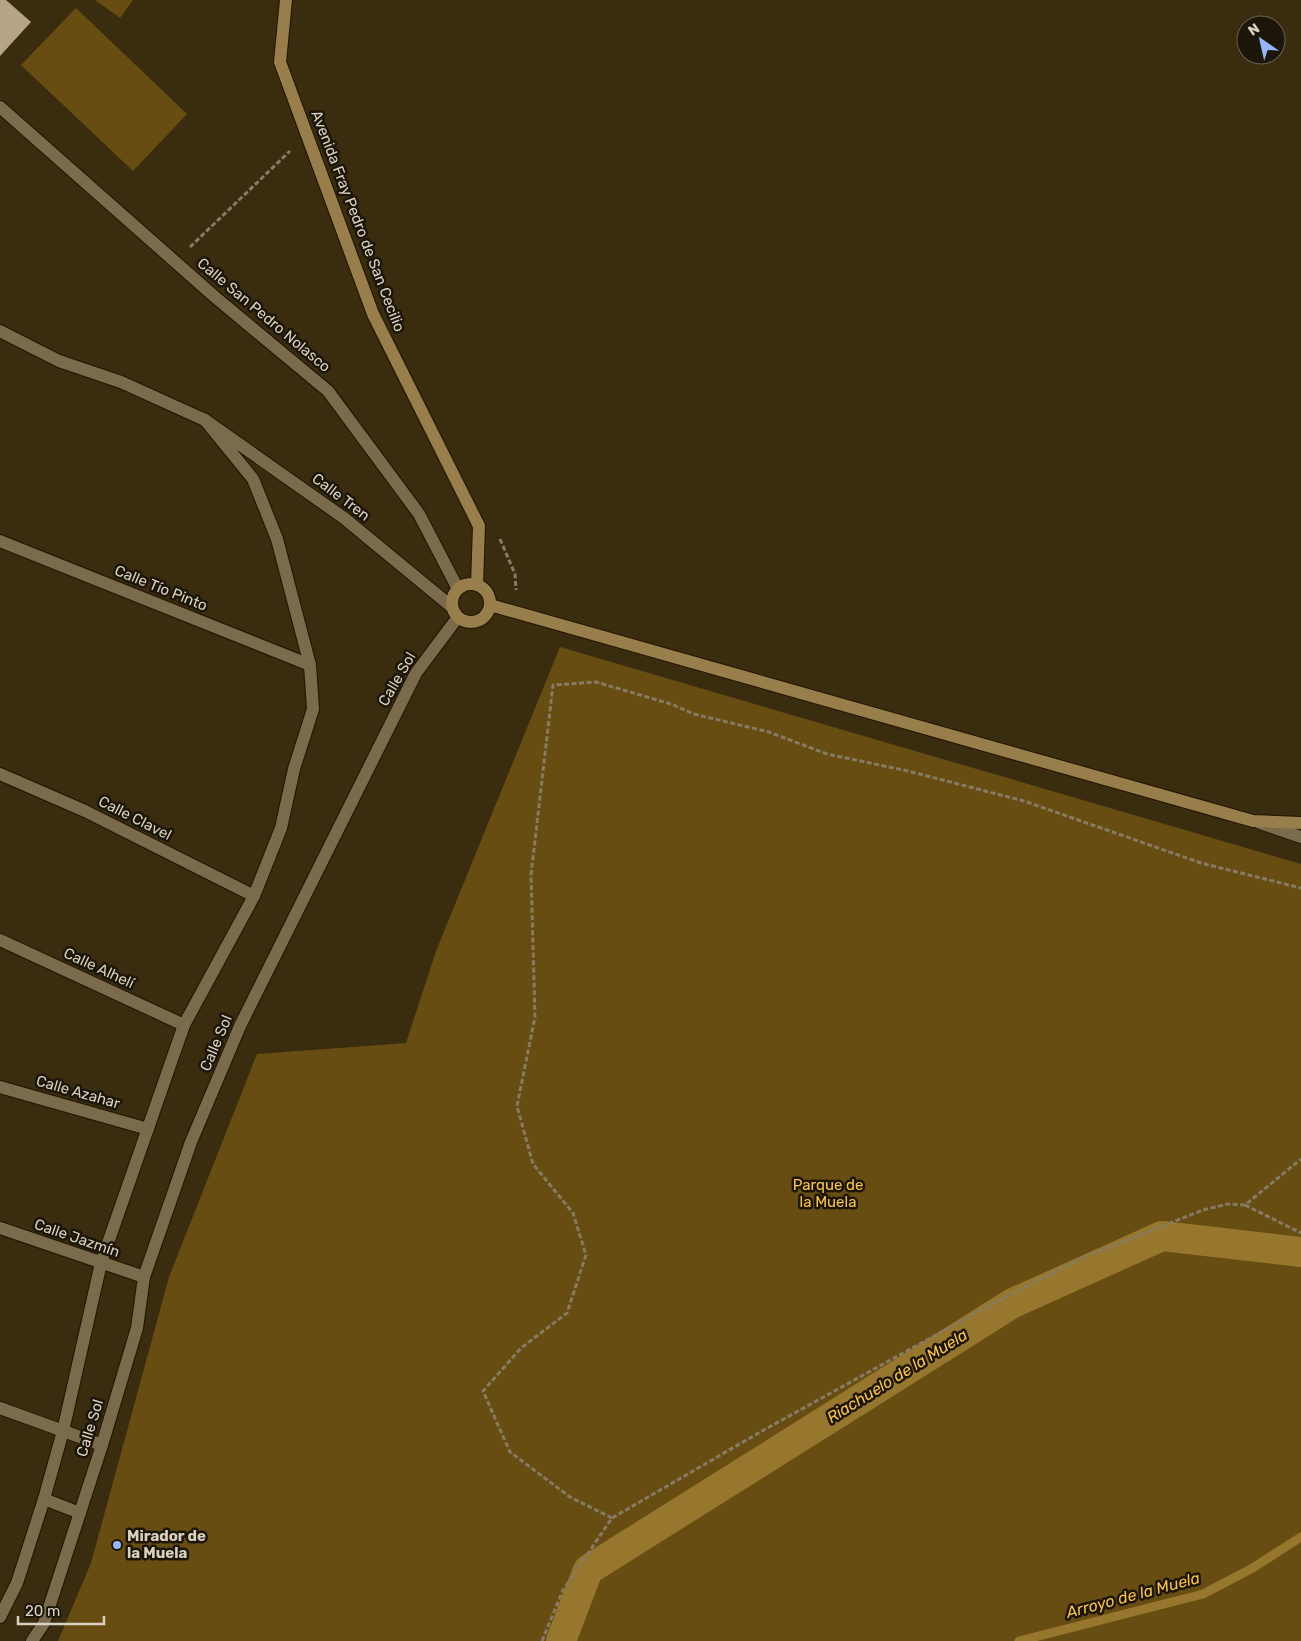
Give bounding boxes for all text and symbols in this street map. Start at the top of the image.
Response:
north arrow [1236,15,1286,65]
text: N [1245,20,1263,40]
street label: Avenida Fray Pedro de San Cecilio [307,108,409,334]
street label: Calle San Pedro Nolasco [194,254,334,376]
street label: Calle Tren [309,469,373,525]
street label: Calle Tío Pinto [112,561,210,615]
street label: Calle Sol [374,649,420,709]
street label: Calle Clavel [96,792,174,844]
street label: Calle Alhelí [61,944,138,993]
street label: Calle Sol [196,1012,236,1074]
street label: Calle Azahar [34,1071,122,1113]
park label: Parque de la Muela [793,1176,863,1211]
street label: Calle Jazmín [32,1215,122,1261]
water label: Riachuelo de la Muela [823,1325,971,1427]
street label: Calle Sol [73,1397,107,1459]
place label: Mirador de la Muela [127,1527,206,1562]
marker: Mirador de la Muela [111,1539,123,1551]
water label: Arroyo de la Muela [1063,1568,1202,1622]
scale bar [18,1594,104,1626]
text: 20 m [25,1602,60,1620]

